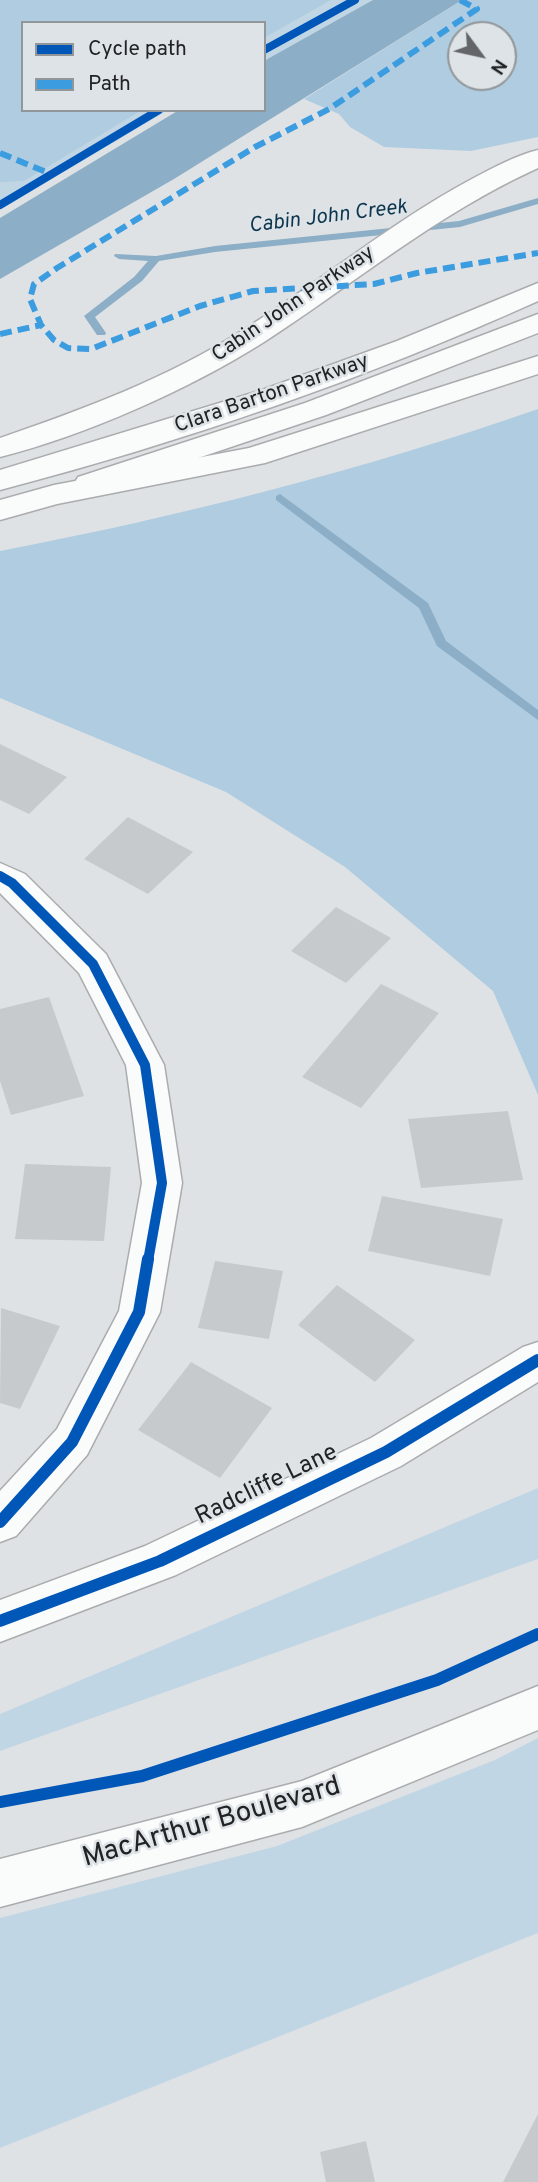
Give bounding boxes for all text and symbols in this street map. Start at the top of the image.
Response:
legend [21,21,266,112]
north arrow [447,21,517,91]
text: Cycle path [88,36,187,63]
text: N [484,54,512,79]
text: Path [88,71,131,98]
water label: Cabin John Creek [248,196,408,240]
street label: Cabin John Parkway [208,241,380,369]
street label: Clara Barton Parkway [171,350,373,440]
street label: Radcliffe Lane [191,1439,343,1533]
street label: MacArthur Boulevard [79,1771,345,1877]

